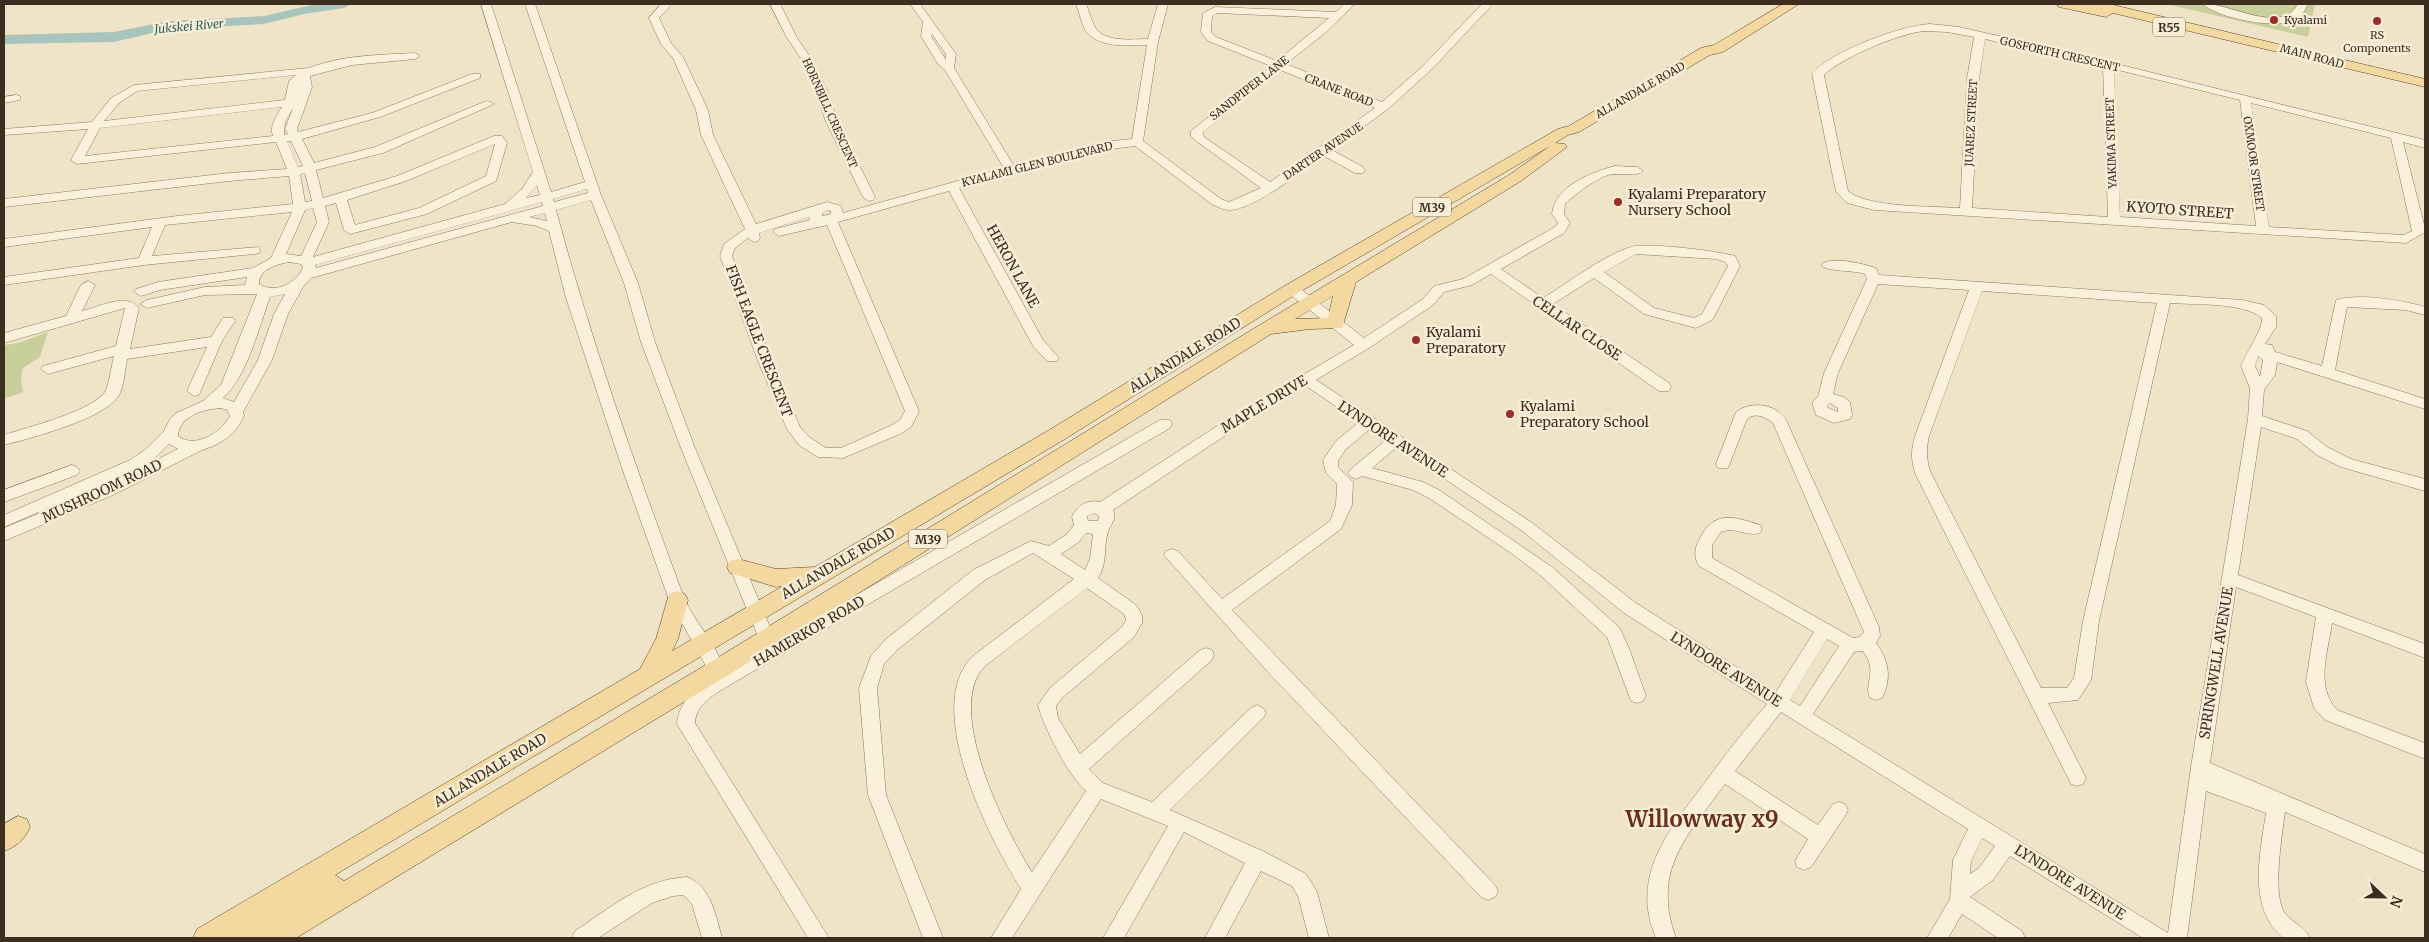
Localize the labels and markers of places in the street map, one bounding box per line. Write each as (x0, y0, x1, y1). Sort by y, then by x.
place label: Kyalami (2284, 13, 2328, 27)
marker: Kyalami (2268, 14, 2280, 26)
marker: RS Components (2371, 15, 2383, 27)
place label: RS Components (2343, 28, 2411, 55)
place label: Kyalami Preparatory Nursery School (1628, 185, 1767, 219)
marker: Kyalami Preparatory Nursery School (1612, 196, 1624, 208)
place label: Kyalami Preparatory (1426, 323, 1507, 357)
marker: Kyalami Preparatory (1410, 334, 1422, 346)
place label: Kyalami Preparatory School (1520, 397, 1650, 431)
marker: Kyalami Preparatory School (1504, 408, 1516, 420)

